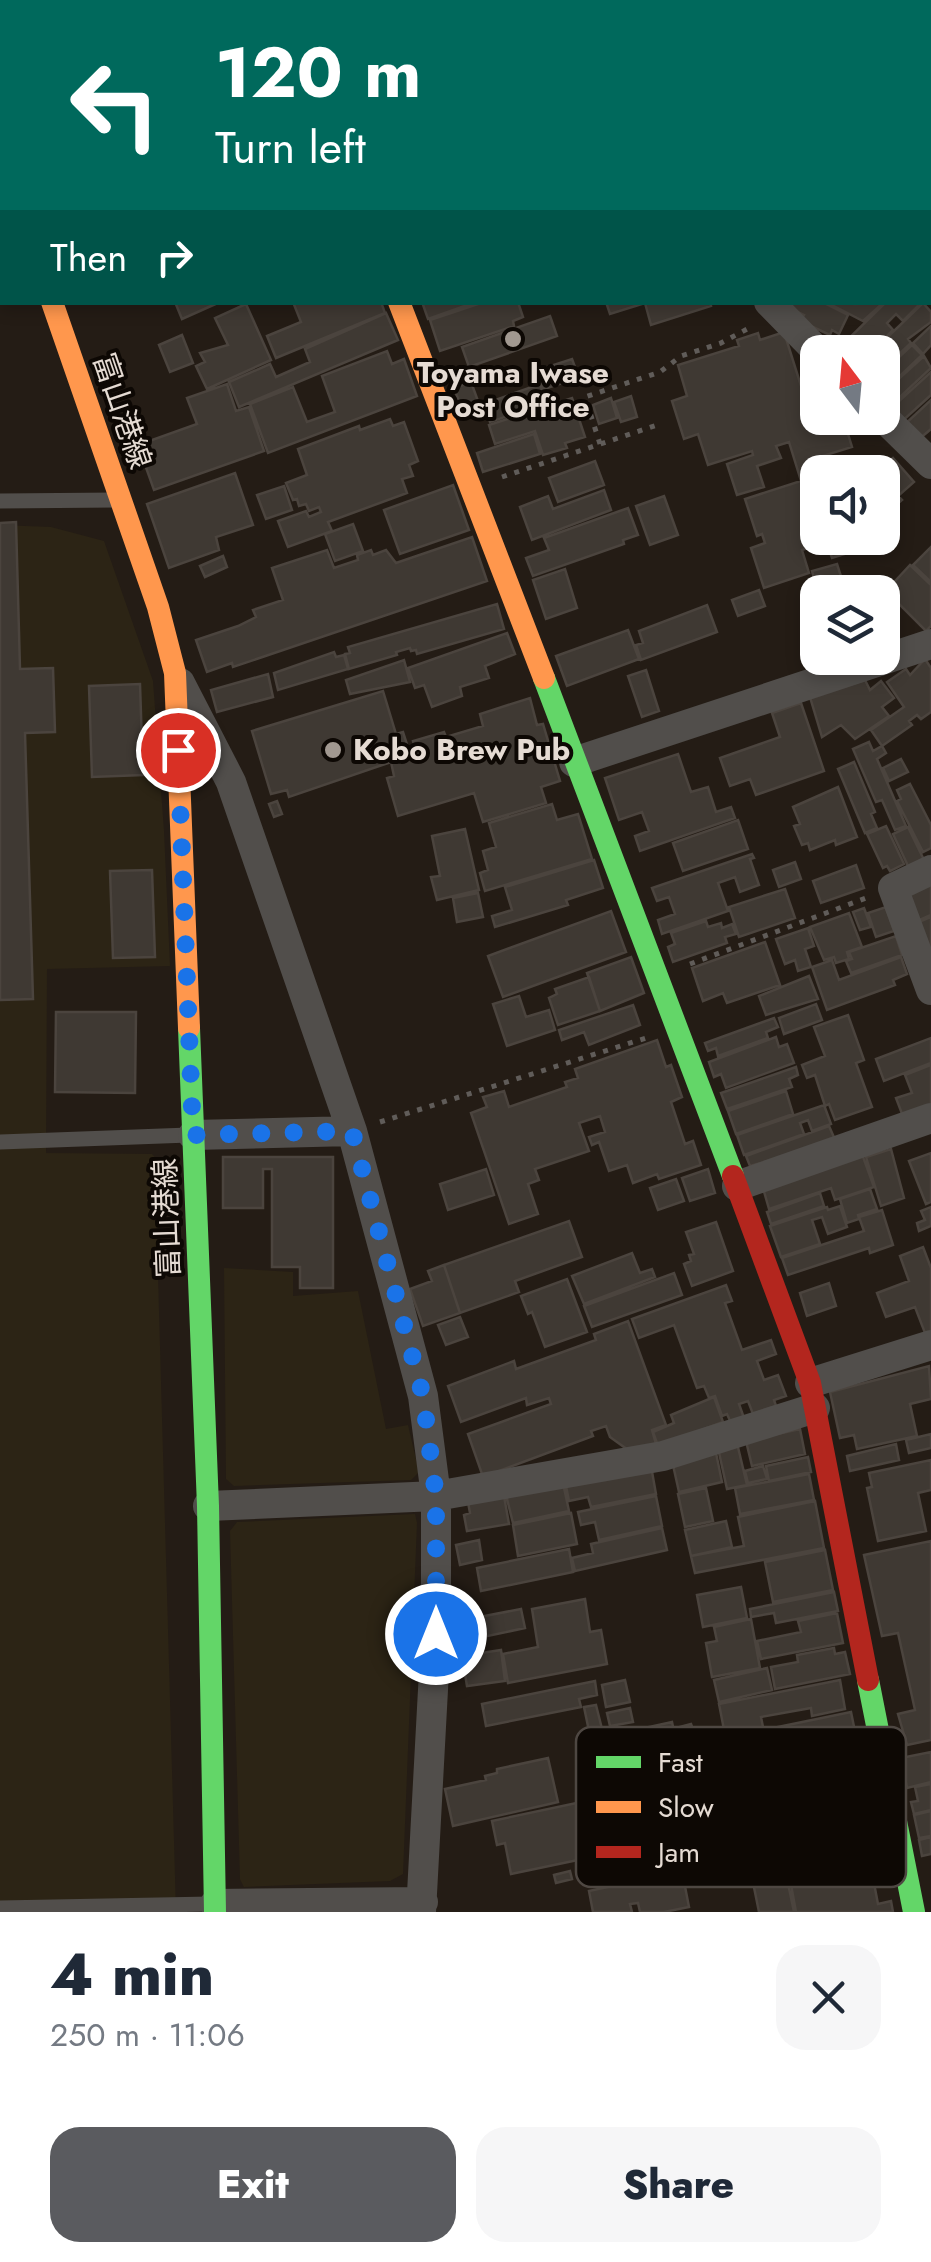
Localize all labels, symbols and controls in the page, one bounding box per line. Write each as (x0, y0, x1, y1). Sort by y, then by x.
text: 120 m (215, 22, 421, 123)
icon: left (50, 40, 180, 170)
text: Turn left (215, 115, 366, 180)
text: Then (50, 230, 127, 285)
icon: right (147, 230, 202, 285)
marker: Toyama Iwase Post Office (502, 328, 524, 350)
north arrow (800, 335, 900, 435)
map controls (800, 335, 900, 675)
street label: 富山港線 (83, 347, 162, 475)
place label: Toyama Iwase Post Office (417, 351, 609, 428)
button: sound (800, 455, 900, 555)
button: layers (800, 575, 900, 675)
pin (136, 708, 221, 793)
icon: arrive (151, 723, 206, 778)
place label: Kobo Brew Pub (353, 728, 570, 771)
marker: Kobo Brew Pub (322, 739, 344, 761)
street label: 富山港線 (143, 1157, 190, 1279)
position arrow (384, 1582, 488, 1686)
legend (576, 1727, 906, 1887)
text: Fast (658, 1742, 703, 1783)
text: Slow (658, 1787, 714, 1828)
text: Jam (654, 1832, 700, 1873)
text: 4 min (50, 1931, 214, 2018)
button: close (776, 1945, 881, 2050)
text: 250 m · 11:06 (50, 2012, 245, 2058)
button: Exit (50, 2127, 456, 2242)
button: Share (476, 2127, 881, 2242)

